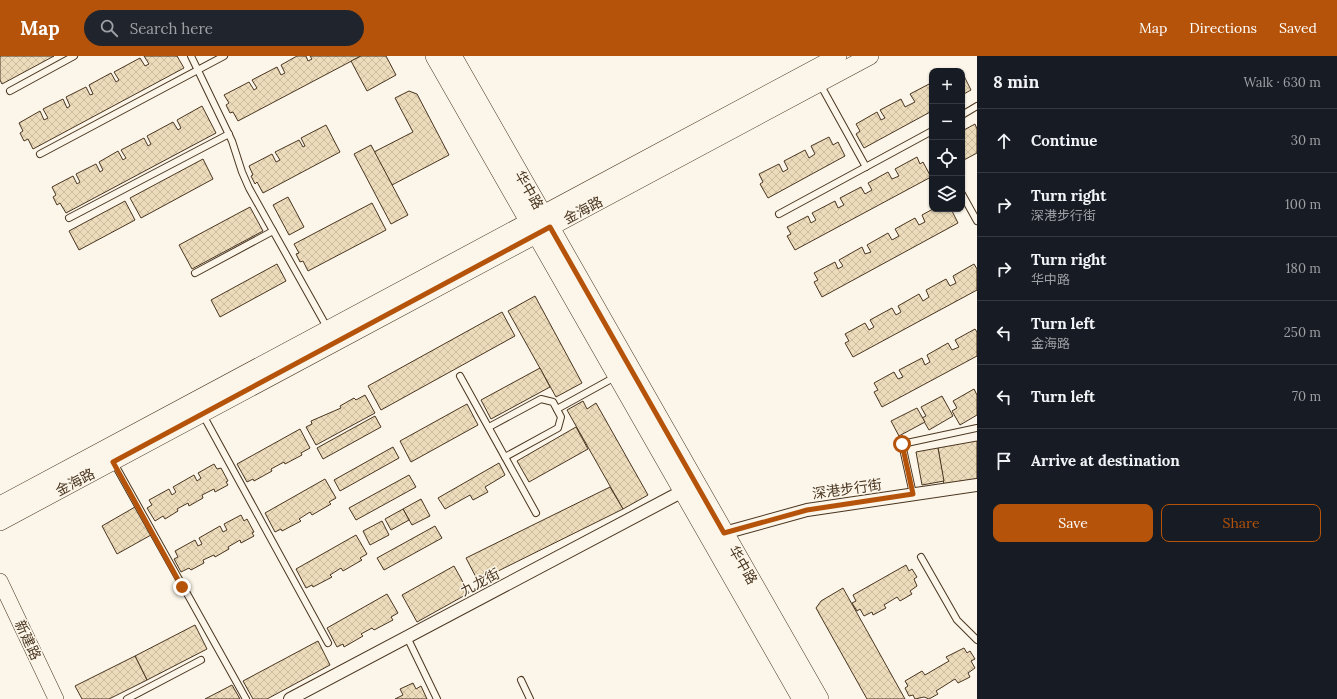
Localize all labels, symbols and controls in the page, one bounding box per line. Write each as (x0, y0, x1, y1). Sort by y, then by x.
search box (84, 10, 364, 46)
text: Map (20, 16, 60, 40)
icon: search (98, 17, 120, 39)
text: Search here (130, 19, 213, 38)
text: Map (1139, 19, 1167, 37)
text: Directions (1189, 19, 1257, 37)
text: Saved (1279, 19, 1317, 37)
map controls (929, 68, 965, 212)
button: + (929, 68, 965, 104)
text: 8 min (993, 71, 1039, 93)
text: Walk · 630 m (1243, 74, 1321, 91)
button: − (929, 104, 965, 140)
icon: ahead (993, 130, 1015, 152)
text: Continue (1031, 131, 1097, 150)
text: 30 m (1291, 132, 1321, 149)
button: locate (929, 140, 965, 176)
street label: 华中路 (511, 167, 547, 213)
button: layers (929, 176, 965, 212)
text: Turn right (1031, 186, 1107, 205)
street label: 金海路 (560, 192, 606, 228)
icon: right (993, 194, 1015, 216)
text: 100 m (1285, 196, 1321, 213)
text: 深港步行街 (1031, 207, 1096, 224)
text: Turn right (1031, 250, 1107, 269)
icon: right (993, 258, 1015, 280)
text: 180 m (1286, 260, 1321, 277)
text: 华中路 (1031, 271, 1070, 288)
text: Turn left (1031, 314, 1095, 333)
icon: left (993, 322, 1015, 344)
text: 250 m (1284, 324, 1321, 341)
text: 金海路 (1031, 335, 1070, 352)
icon: left (993, 386, 1015, 408)
text: Turn left (1031, 387, 1095, 406)
text: 70 m (1292, 388, 1321, 405)
route start (893, 435, 911, 453)
icon: arrive (993, 450, 1015, 472)
text: Arrive at destination (1031, 451, 1180, 470)
street label: 金海路 (52, 464, 98, 500)
street label: 深港步行街 (811, 475, 883, 503)
button: Save (993, 504, 1153, 542)
button: Share (1161, 504, 1321, 542)
street label: 华中路 (725, 542, 761, 588)
street label: 九龙街 (457, 564, 503, 600)
route end (173, 578, 191, 596)
street label: 新建路 (11, 617, 45, 663)

